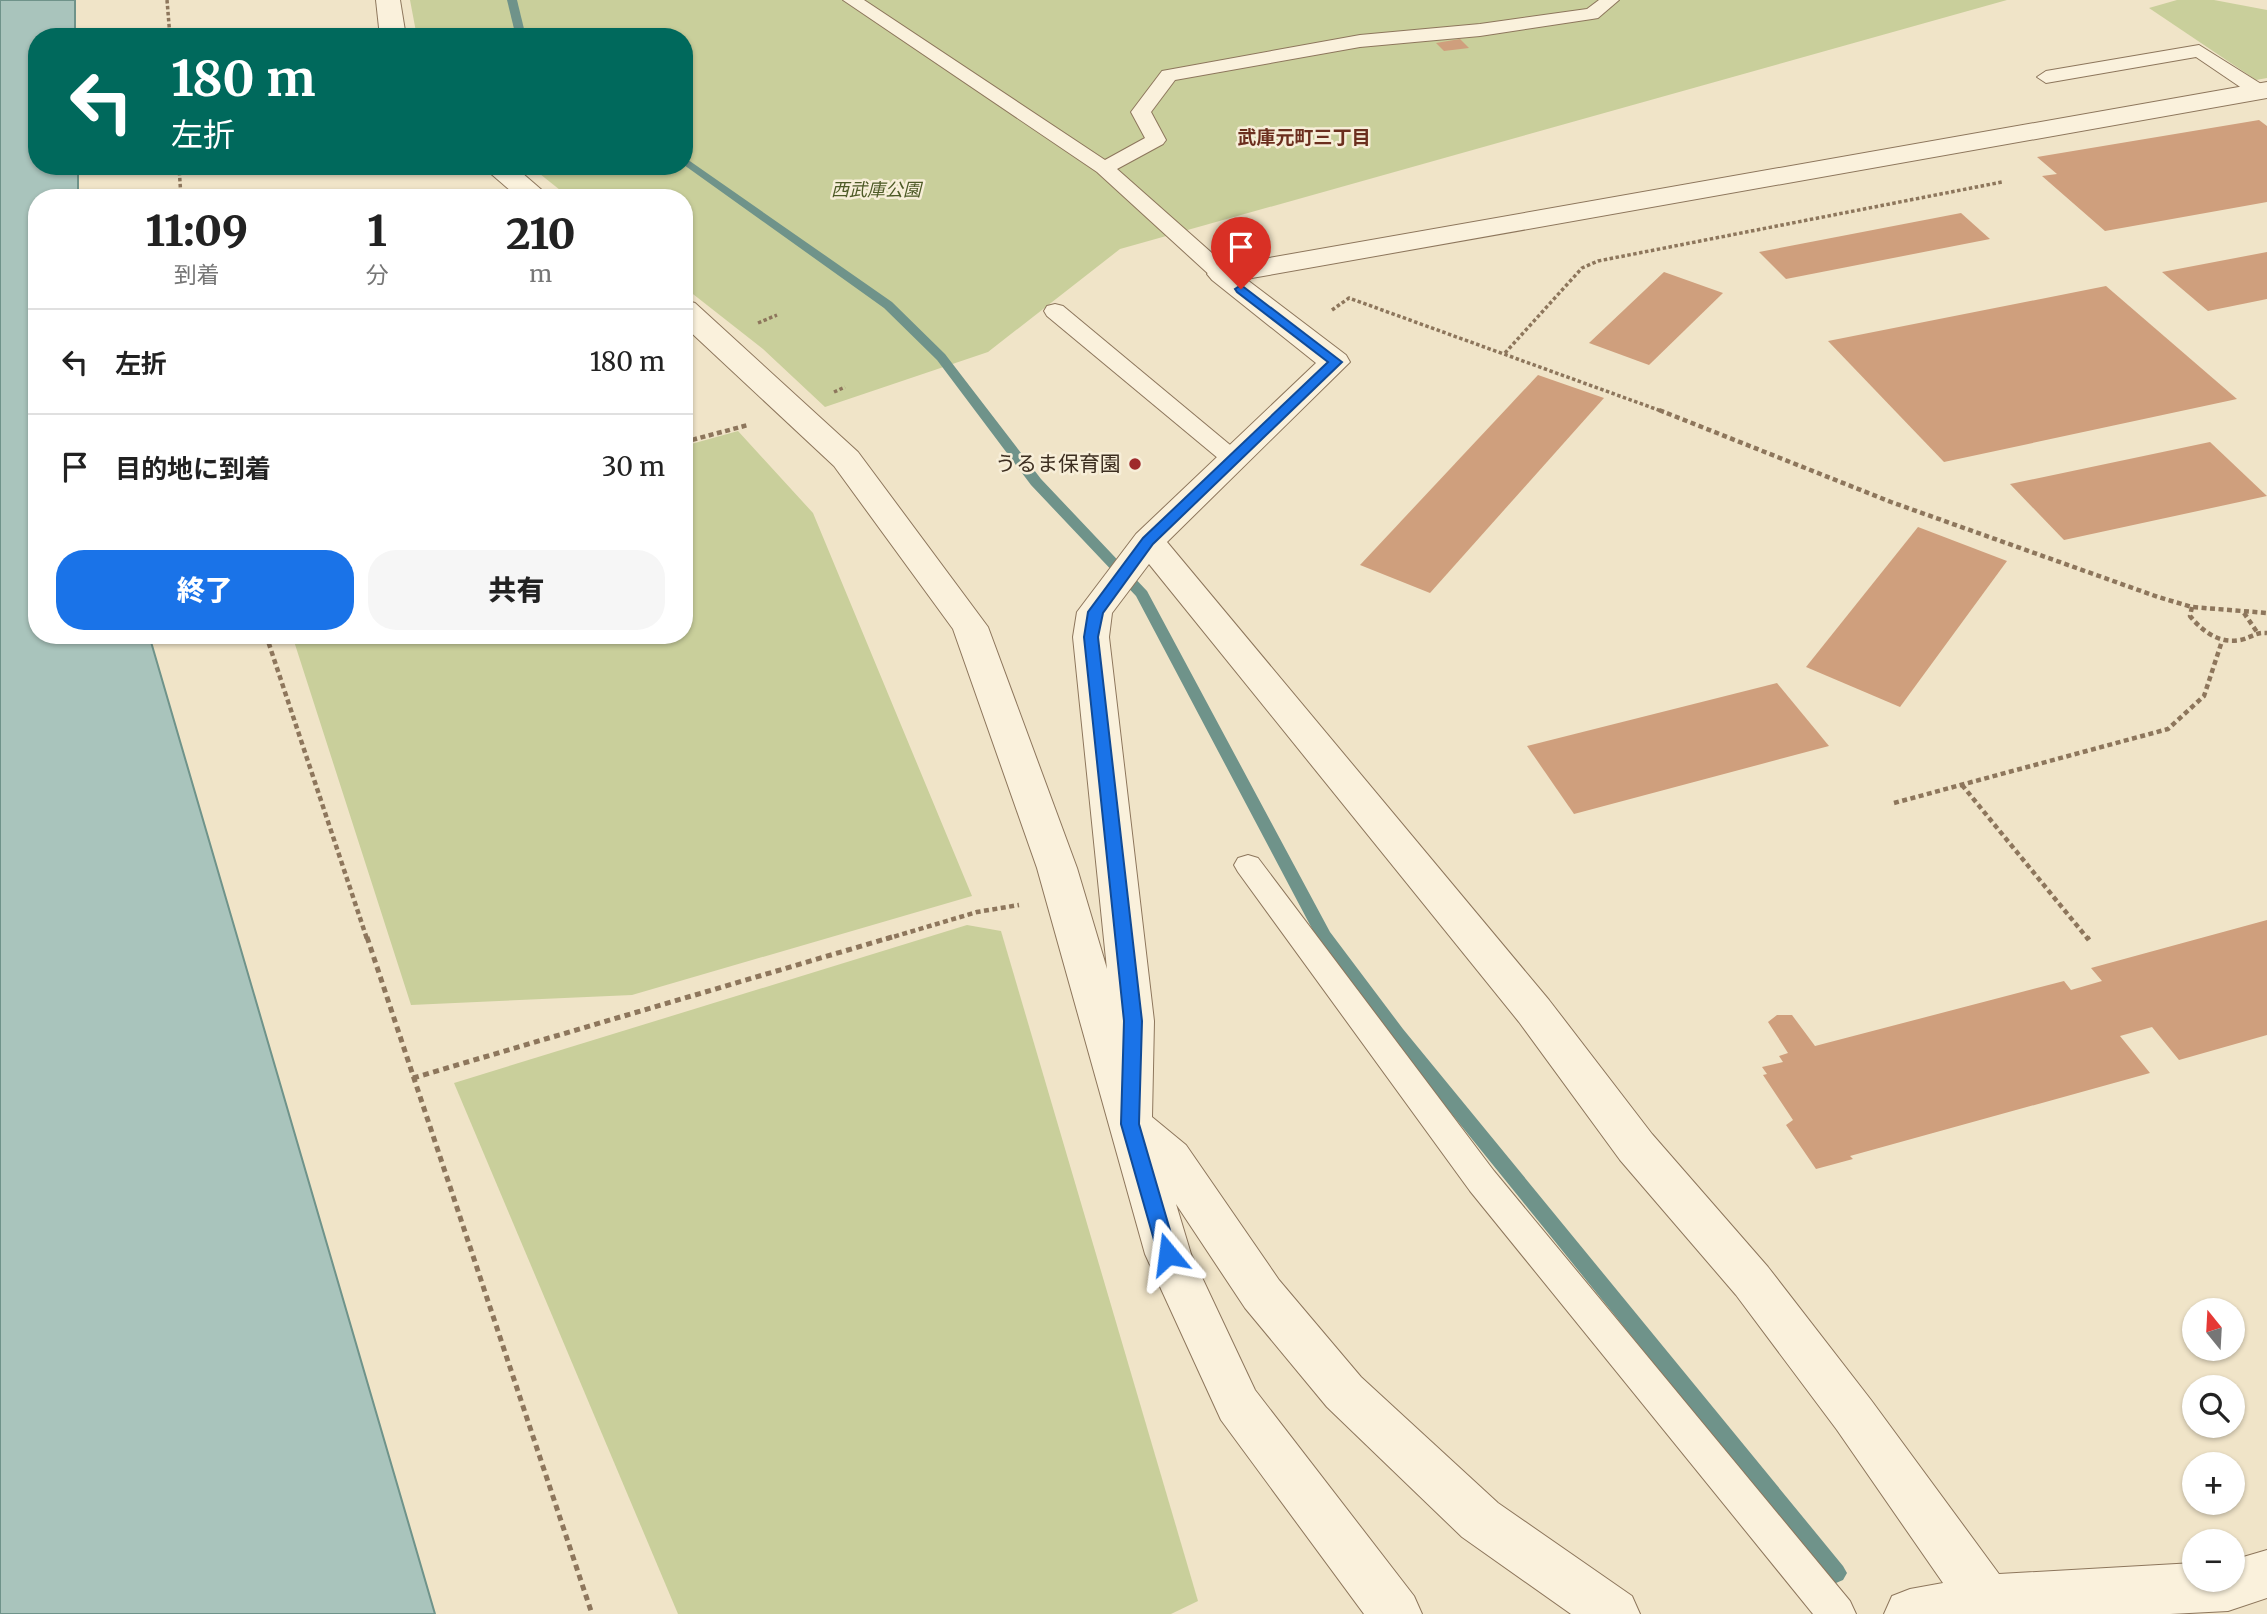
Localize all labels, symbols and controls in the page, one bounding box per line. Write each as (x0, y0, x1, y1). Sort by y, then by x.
text: 180 m (171, 48, 316, 109)
icon: left (56, 56, 147, 147)
text: 左折 (171, 115, 235, 155)
district label: 武庫元町三丁目 (1237, 125, 1371, 149)
park label: 西武庫公園 (831, 178, 924, 201)
text: 11:09 (145, 205, 248, 257)
text: 1 (367, 205, 387, 257)
text: 210 (506, 208, 575, 260)
pin (1211, 217, 1271, 289)
icon: arrive (1222, 228, 1260, 266)
text: m (529, 259, 552, 288)
text: 到着 (174, 260, 220, 289)
text: 分 (366, 260, 389, 289)
icon: left (56, 343, 94, 381)
text: 180 m (590, 345, 665, 378)
text: 左折 (115, 347, 167, 380)
icon: arrive (56, 448, 94, 486)
text: 30 m (602, 450, 665, 483)
place label: うるま保育園 (995, 450, 1121, 477)
text: 目的地に到着 (115, 452, 271, 485)
marker: うるま保育園 (1127, 456, 1143, 472)
button: 終了 (56, 550, 354, 630)
button: 共有 (368, 550, 665, 630)
position arrow (1131, 1217, 1205, 1291)
north arrow (2182, 1298, 2245, 1362)
map controls (2182, 1298, 2245, 1592)
button: search (2182, 1375, 2245, 1438)
button: + (2182, 1452, 2245, 1515)
button: − (2182, 1529, 2245, 1592)

